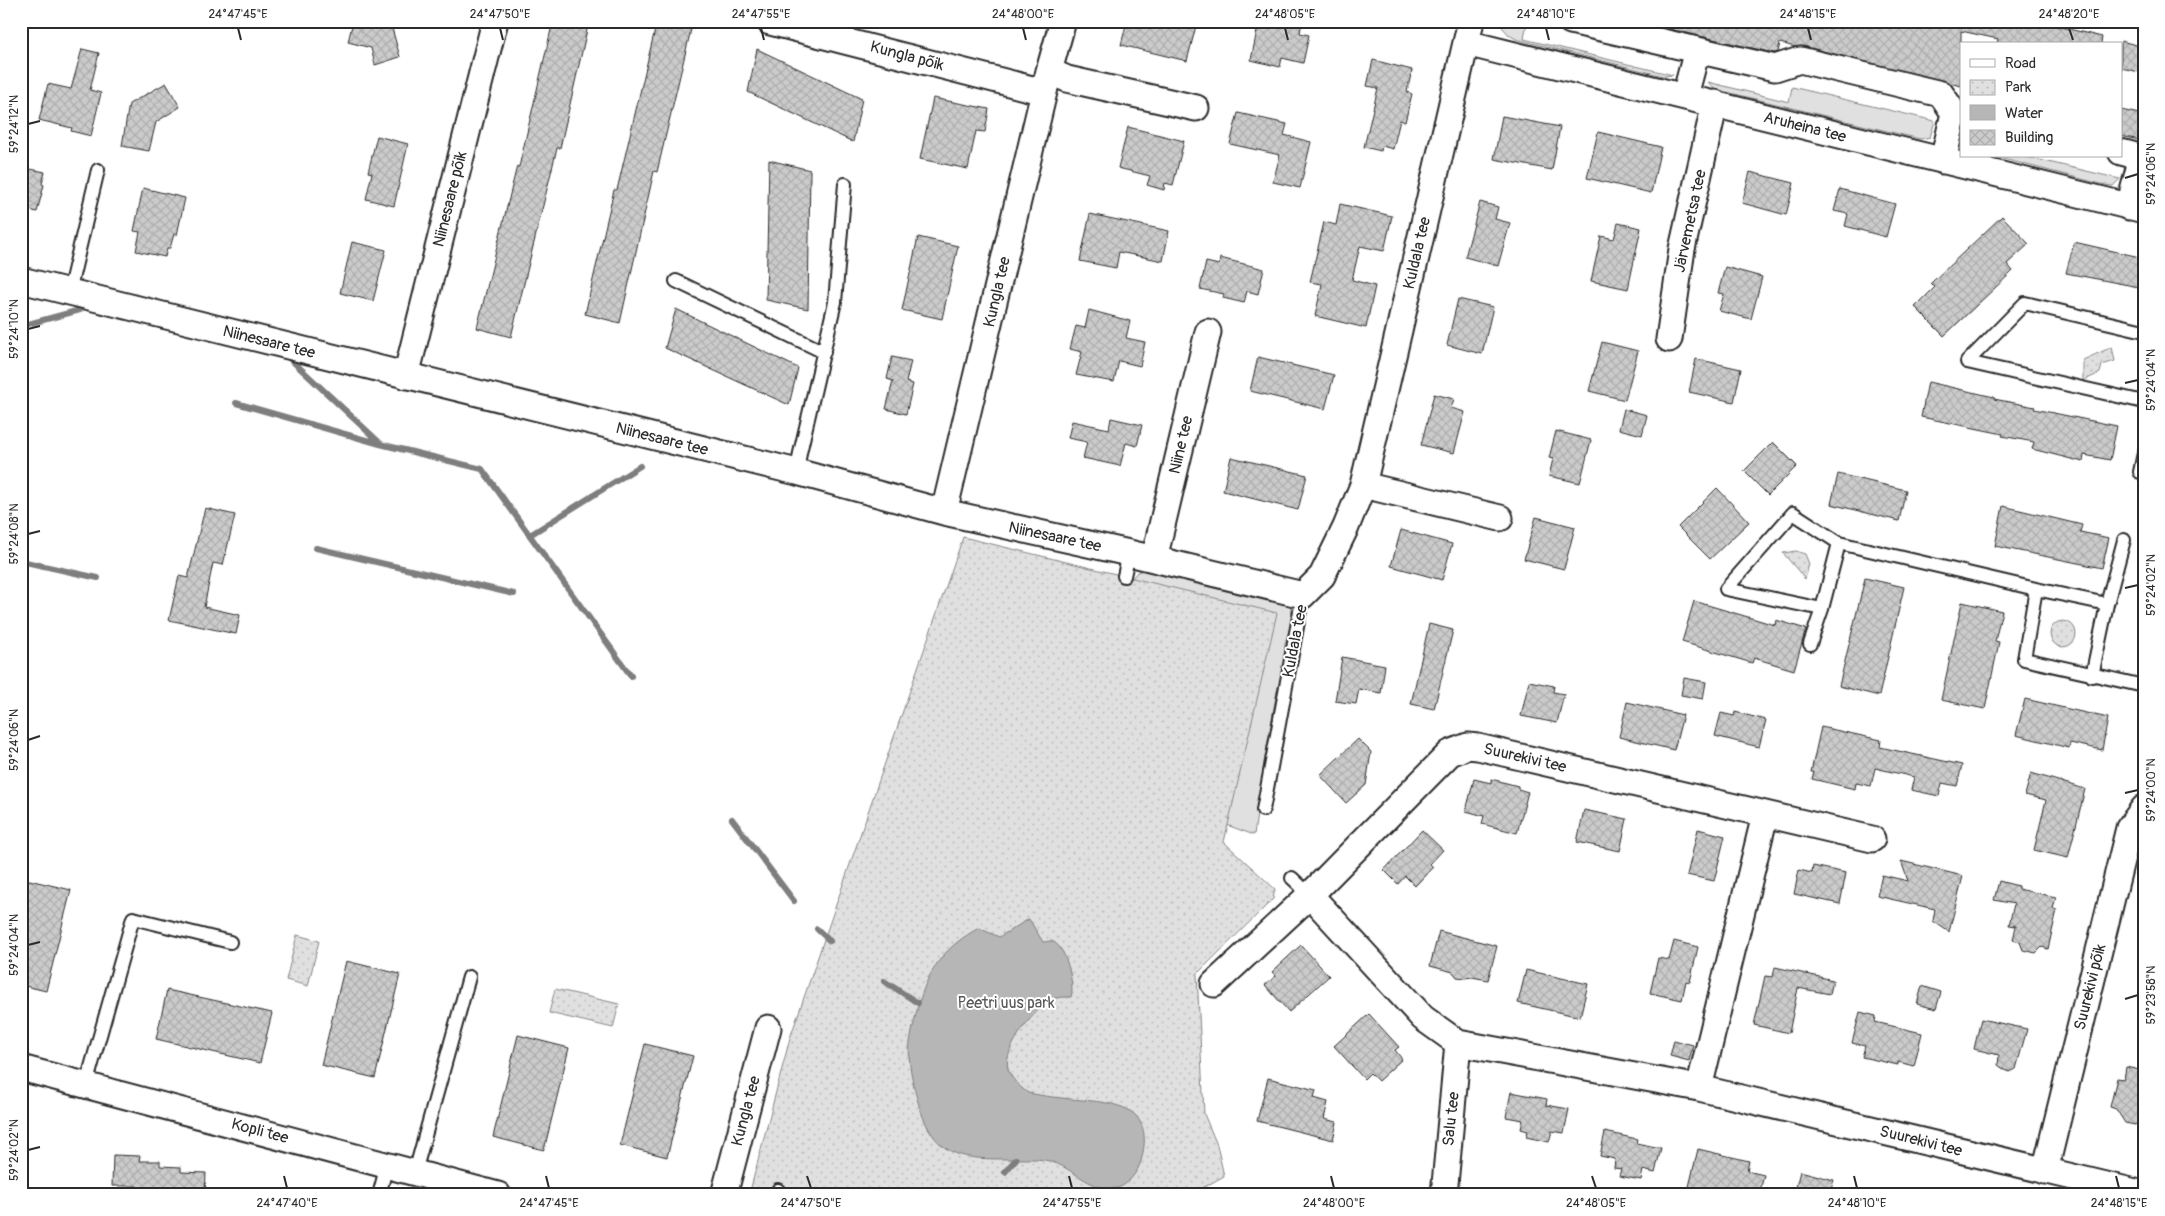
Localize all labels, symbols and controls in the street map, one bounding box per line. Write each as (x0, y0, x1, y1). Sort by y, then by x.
text: 24°47'45"E (208, 7, 268, 22)
text: 24°47'50"E (470, 7, 530, 22)
text: 24°47'55"E (732, 7, 790, 22)
text: 24°48'00"E (992, 7, 1054, 22)
text: 24°48'05"E (1255, 7, 1315, 22)
text: 24°48'10"E (1517, 7, 1575, 22)
text: 24°48'15"E (1780, 7, 1836, 22)
text: 24°48'20"E (2039, 7, 2099, 22)
street label: Kungla põik (868, 37, 946, 75)
legend (1960, 42, 2122, 158)
text: Road (2005, 54, 2036, 73)
text: Park (2005, 78, 2032, 97)
text: 59°24'12"N (7, 95, 22, 153)
text: Water (2005, 104, 2044, 123)
street label: Aruheina tee (1762, 107, 1848, 147)
text: Building (2005, 128, 2053, 147)
text: 59°24'06"N (2144, 143, 2159, 205)
street label: Niinesaare põik (428, 149, 472, 249)
street label: Järvemetsa tee (1669, 168, 1711, 274)
street label: Kuldala tee (1399, 215, 1435, 291)
street label: Kungla tee (979, 255, 1015, 329)
text: 59°24'10"N (7, 299, 22, 359)
street label: Niinesaare tee (221, 321, 317, 363)
text: 59°24'04"N (2144, 349, 2159, 411)
street label: Niine tee (1165, 414, 1197, 476)
street label: Niinesaare tee (614, 418, 710, 460)
text: 59°24'08"N (7, 503, 22, 565)
street label: Niinesaare tee (1007, 517, 1103, 557)
text: 59°24'02"N (2144, 554, 2159, 616)
street label: Kuldala tee (1278, 603, 1312, 679)
text: 59°24'06"N (7, 709, 22, 771)
street label: Suurekivi tee (1482, 739, 1568, 777)
text: 59°24'00"N (2144, 758, 2159, 822)
text: 59°24'04"N (7, 914, 22, 976)
street label: Suurekivi põik (2070, 942, 2110, 1032)
text: 59°23'58"N (2144, 966, 2159, 1024)
park label: Peetri uus park (957, 993, 1055, 1013)
street label: Kungla tee (727, 1074, 765, 1148)
street label: Salu tee (1438, 1091, 1464, 1147)
street label: Kopli tee (229, 1114, 291, 1148)
text: 59°24'02"N (7, 1119, 22, 1181)
street label: Suurekivi tee (1878, 1121, 1964, 1161)
text: 24°47'40"E (257, 1196, 317, 1211)
text: 24°47'45"E (519, 1196, 579, 1211)
text: 24°47'50"E (781, 1196, 841, 1211)
text: 24°47'55"E (1043, 1196, 1101, 1211)
text: 24°48'00"E (1303, 1196, 1365, 1211)
text: 24°48'05"E (1566, 1196, 1626, 1211)
text: 24°48'10"E (1828, 1196, 1886, 1211)
text: 24°48'15"E (2091, 1196, 2147, 1211)

